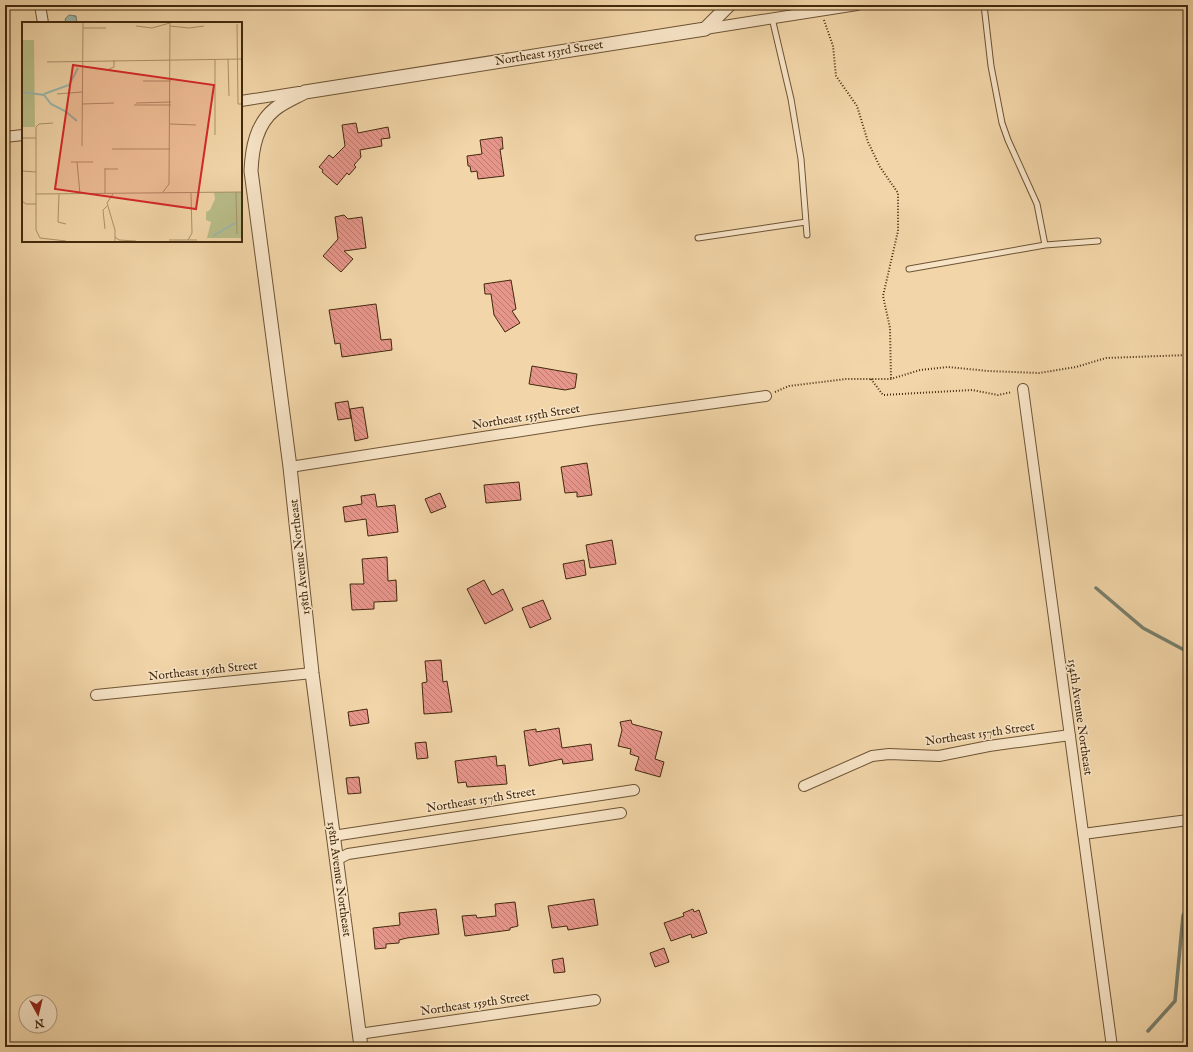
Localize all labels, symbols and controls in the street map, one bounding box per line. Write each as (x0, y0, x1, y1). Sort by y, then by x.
inset map (22, 22, 242, 242)
street label: Northeast 153rd Street (494, 37, 604, 69)
street label: Northeast 155th Street (471, 401, 581, 433)
street label: 158th Avenue Northeast (286, 498, 314, 616)
street label: Northeast 156th Street (148, 658, 258, 684)
street label: 154th Avenue Northeast (1064, 658, 1096, 776)
street label: Northeast 157th Street (924, 719, 1036, 749)
street label: Northeast 157th Street (425, 784, 537, 816)
street label: 158th Avenue Northeast (323, 820, 355, 938)
street label: Northeast 159th Street (419, 989, 531, 1019)
north arrow (18, 994, 58, 1034)
text: N (33, 1015, 46, 1031)

